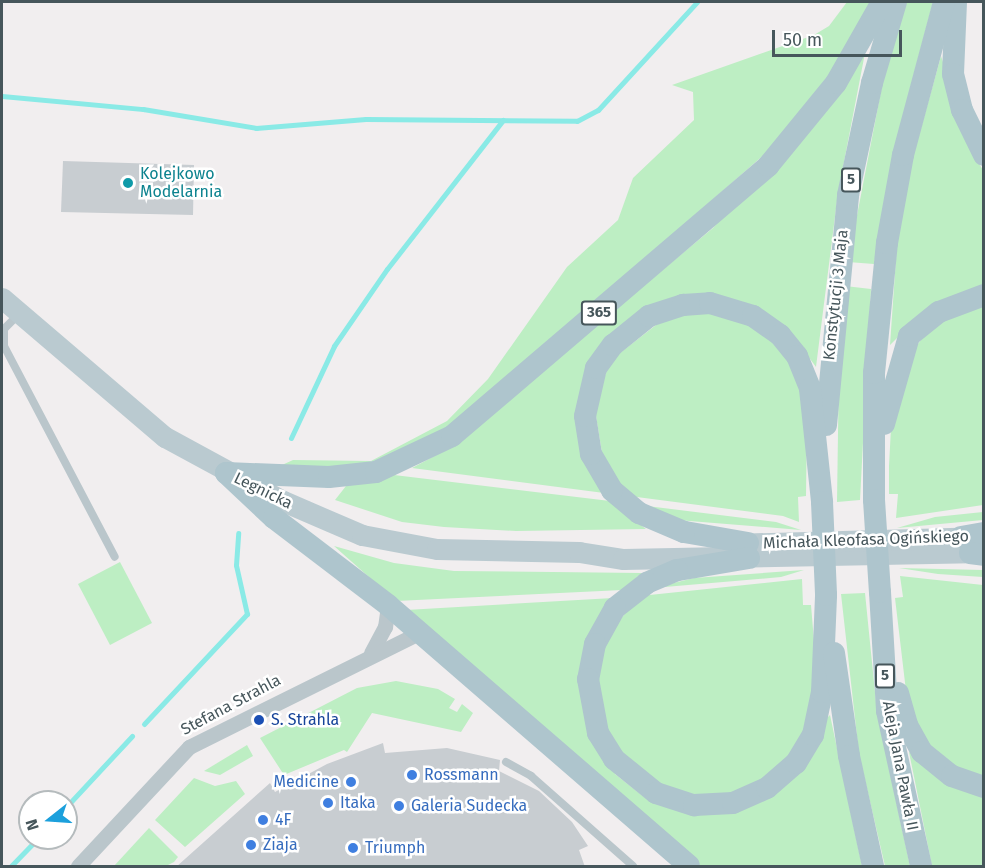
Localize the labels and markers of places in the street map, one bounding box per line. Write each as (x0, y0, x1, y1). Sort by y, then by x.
place label: Kolejkowo Modelarnia (140, 164, 222, 202)
marker: Kolejkowo Modelarnia (121, 176, 135, 190)
place label: S. Strahla (271, 710, 339, 730)
marker: S. Strahla (252, 713, 266, 727)
place label: Rossmann (424, 765, 499, 785)
marker: Rossmann (405, 768, 419, 782)
place label: Medicine (273, 772, 339, 792)
marker: Medicine (344, 775, 358, 789)
place label: Itaka (340, 793, 376, 813)
marker: Itaka (321, 796, 335, 810)
place label: Galeria Sudecka (411, 796, 527, 816)
marker: Galeria Sudecka (392, 799, 406, 813)
place label: 4F (275, 810, 291, 830)
marker: 4F (256, 813, 270, 827)
place label: Ziaja (263, 835, 298, 855)
marker: Ziaja (244, 838, 258, 852)
place label: Triumph (365, 838, 425, 858)
marker: Triumph (346, 841, 360, 855)

